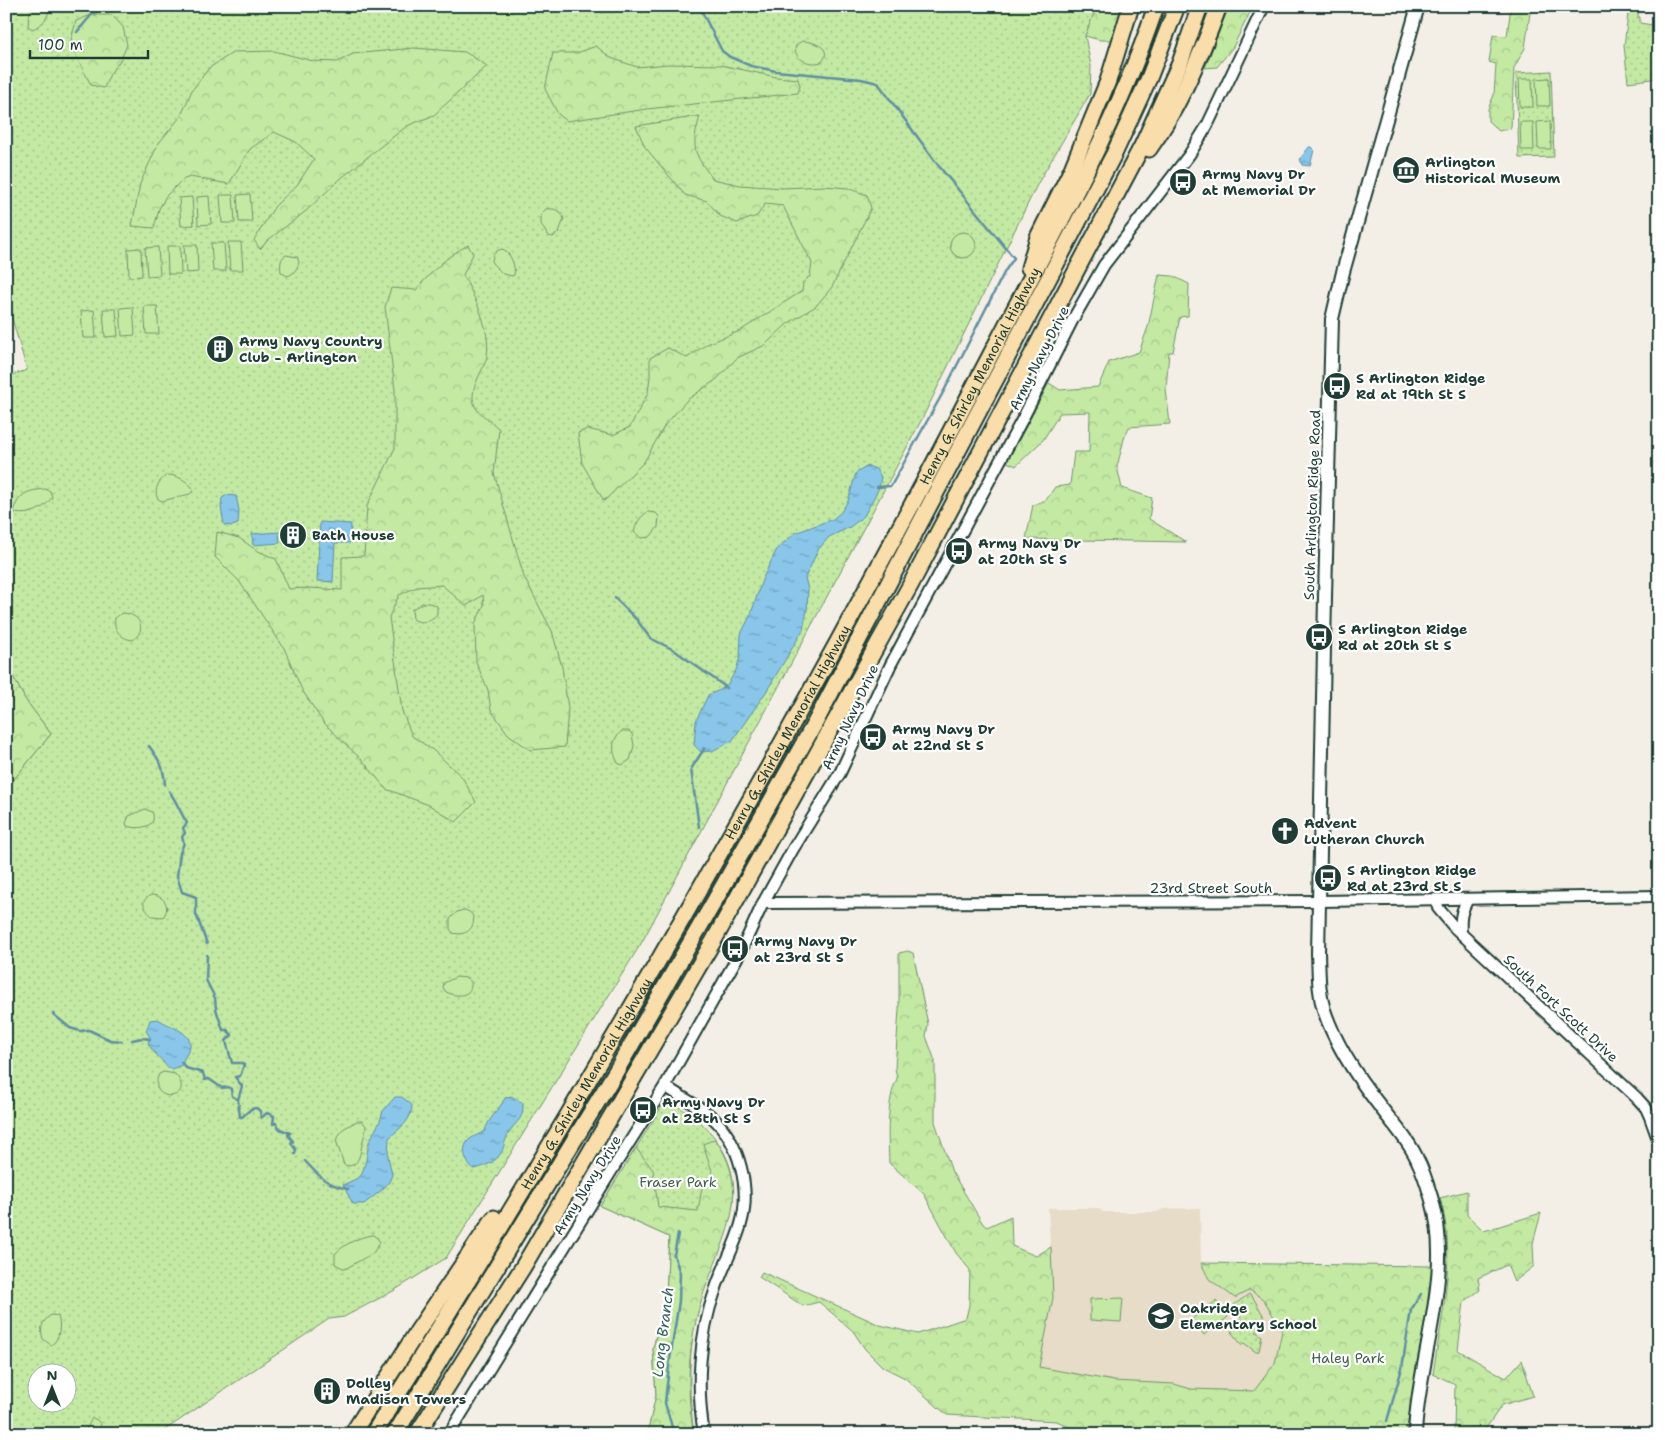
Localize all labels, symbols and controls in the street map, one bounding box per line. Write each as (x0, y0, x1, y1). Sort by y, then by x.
scale bar (30, 28, 148, 60)
text: 100 m (38, 35, 83, 55)
place label: Arlington Historical Museum (1425, 153, 1560, 187)
museum icon: Arlington Historical Museum (1391, 155, 1421, 185)
place label: Army Navy Dr at Memorial Dr (1202, 165, 1316, 199)
bus stop icon: Army Navy Dr at Memorial Dr (1168, 167, 1198, 197)
street label: Henry G. Shirley Memorial Highway (915, 264, 1044, 488)
street label: Army Navy Drive (1005, 303, 1073, 413)
place label: Army Navy Country Club - Arlington (239, 332, 383, 366)
building icon: Army Navy Country Club - Arlington (205, 334, 235, 364)
place label: S Arlington Ridge Rd at 19th St S (1356, 369, 1485, 403)
bus stop icon: S Arlington Ridge Rd at 19th St S (1322, 371, 1352, 401)
street label: South Arlington Ridge Road (1300, 409, 1324, 601)
building icon: Bath House (278, 520, 308, 550)
place label: Bath House (312, 526, 395, 544)
place label: Army Navy Dr at 20th St S (978, 534, 1082, 568)
bus stop icon: Army Navy Dr at 20th St S (944, 536, 974, 566)
place label: S Arlington Ridge Rd at 20th St S (1338, 620, 1467, 654)
street label: Henry G. Shirley Memorial Highway (720, 622, 854, 843)
bus stop icon: S Arlington Ridge Rd at 20th St S (1304, 622, 1334, 652)
street label: Army Navy Drive (818, 661, 882, 773)
place label: Army Navy Dr at 22nd St S (892, 720, 996, 754)
bus stop icon: Army Navy Dr at 22nd St S (858, 722, 888, 752)
place label: Advent Lutheran Church (1304, 814, 1425, 848)
church icon: Advent Lutheran Church (1270, 816, 1300, 846)
place label: S Arlington Ridge Rd at 23rd St S (1347, 861, 1476, 895)
bus stop icon: S Arlington Ridge Rd at 23rd St S (1313, 863, 1343, 893)
street label: 23rd Street South (1150, 879, 1272, 897)
place label: Army Navy Dr at 23rd St S (754, 932, 858, 966)
bus stop icon: Army Navy Dr at 23rd St S (720, 934, 750, 964)
street label: South Fort Scott Drive (1500, 950, 1622, 1066)
street label: Henry G. Shirley Memorial Highway (516, 974, 656, 1193)
place label: Army Navy Dr at 28th St S (662, 1093, 766, 1127)
bus stop icon: Army Navy Dr at 28th St S (628, 1095, 658, 1125)
street label: Army Navy Drive (549, 1132, 625, 1238)
park label: Fraser Park (639, 1173, 717, 1191)
water label: Long Branch (648, 1286, 678, 1378)
place label: Oakridge Elementary School (1180, 1299, 1317, 1333)
school or university icon: Oakridge Elementary School (1146, 1301, 1176, 1331)
park label: Haley Park (1311, 1349, 1385, 1367)
north arrow (28, 1362, 78, 1412)
text: N (46, 1366, 58, 1384)
place label: Dolley Madison Towers (346, 1374, 466, 1408)
building icon: Dolley Madison Towers (312, 1376, 342, 1406)

